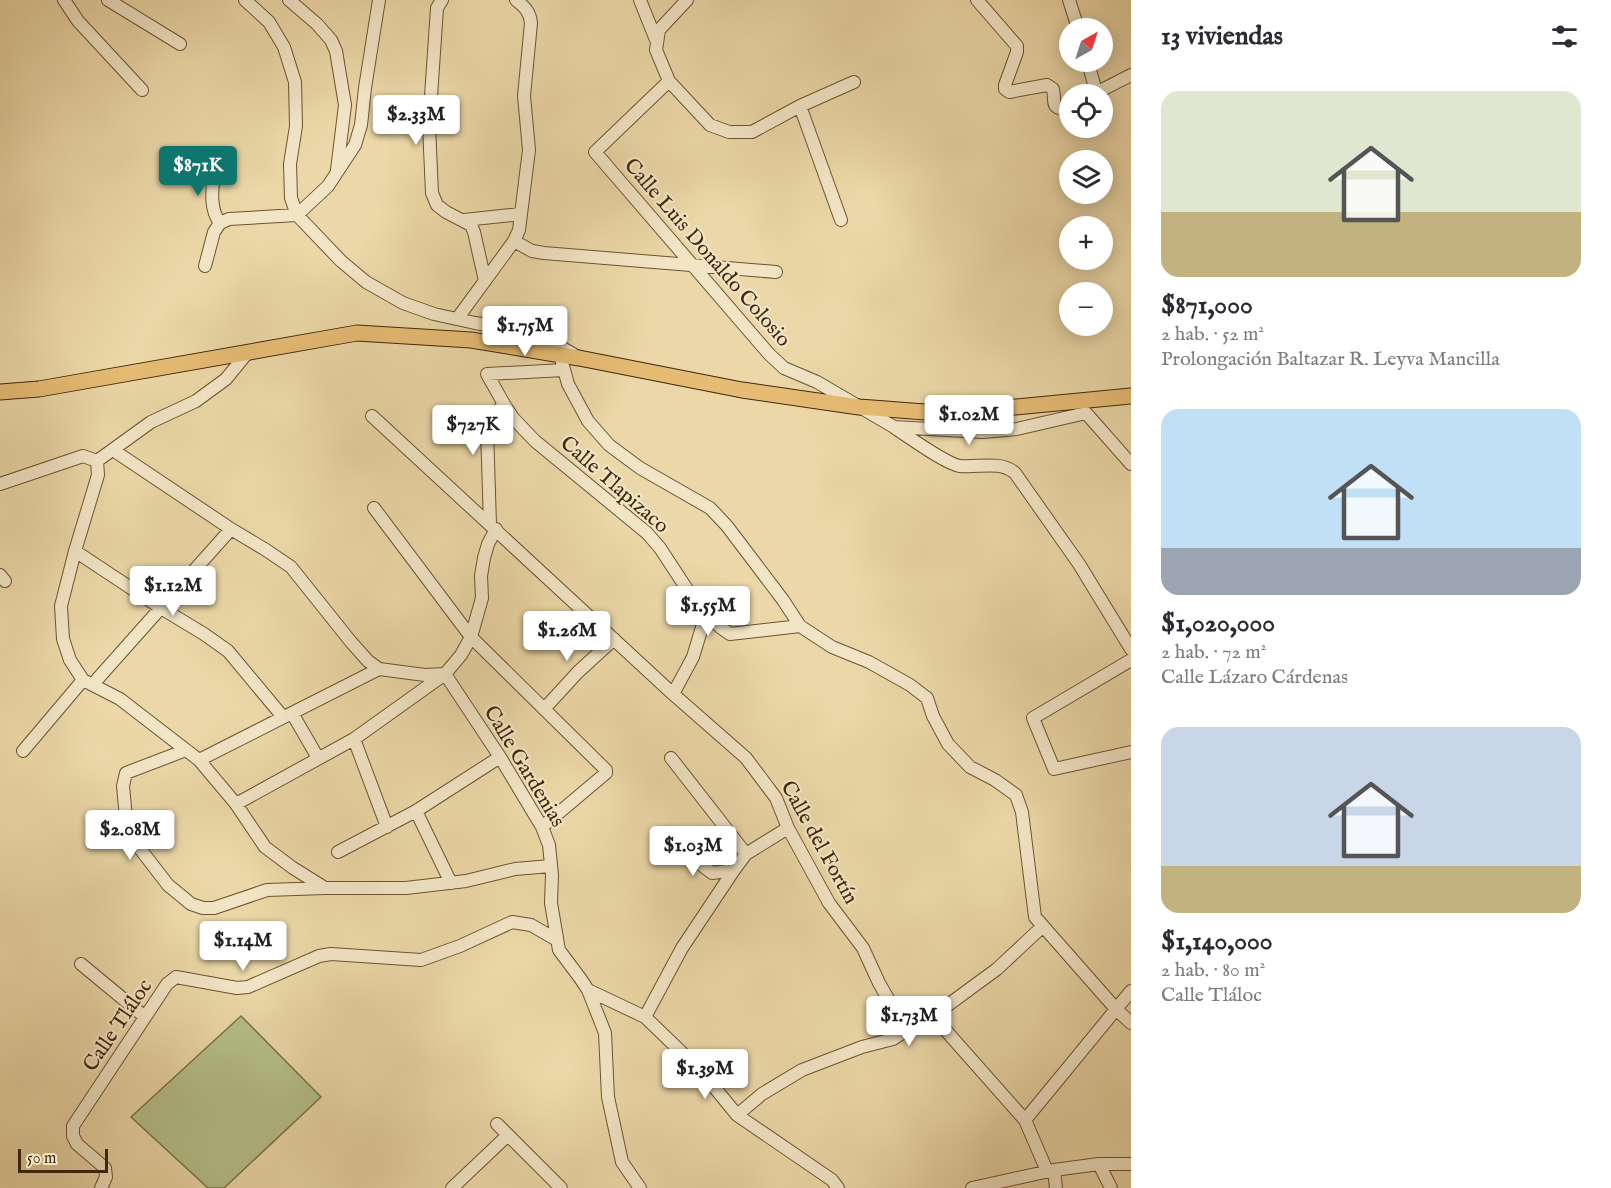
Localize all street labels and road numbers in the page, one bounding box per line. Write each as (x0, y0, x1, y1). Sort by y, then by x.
street label: Calle Luis Donaldo Colosio (617, 153, 796, 353)
street label: Calle Tlapizaco (554, 430, 674, 540)
street label: Calle Gardenias (477, 701, 571, 833)
street label: Calle del Fortín (774, 776, 864, 909)
street label: Calle Tláloc (77, 974, 159, 1077)

